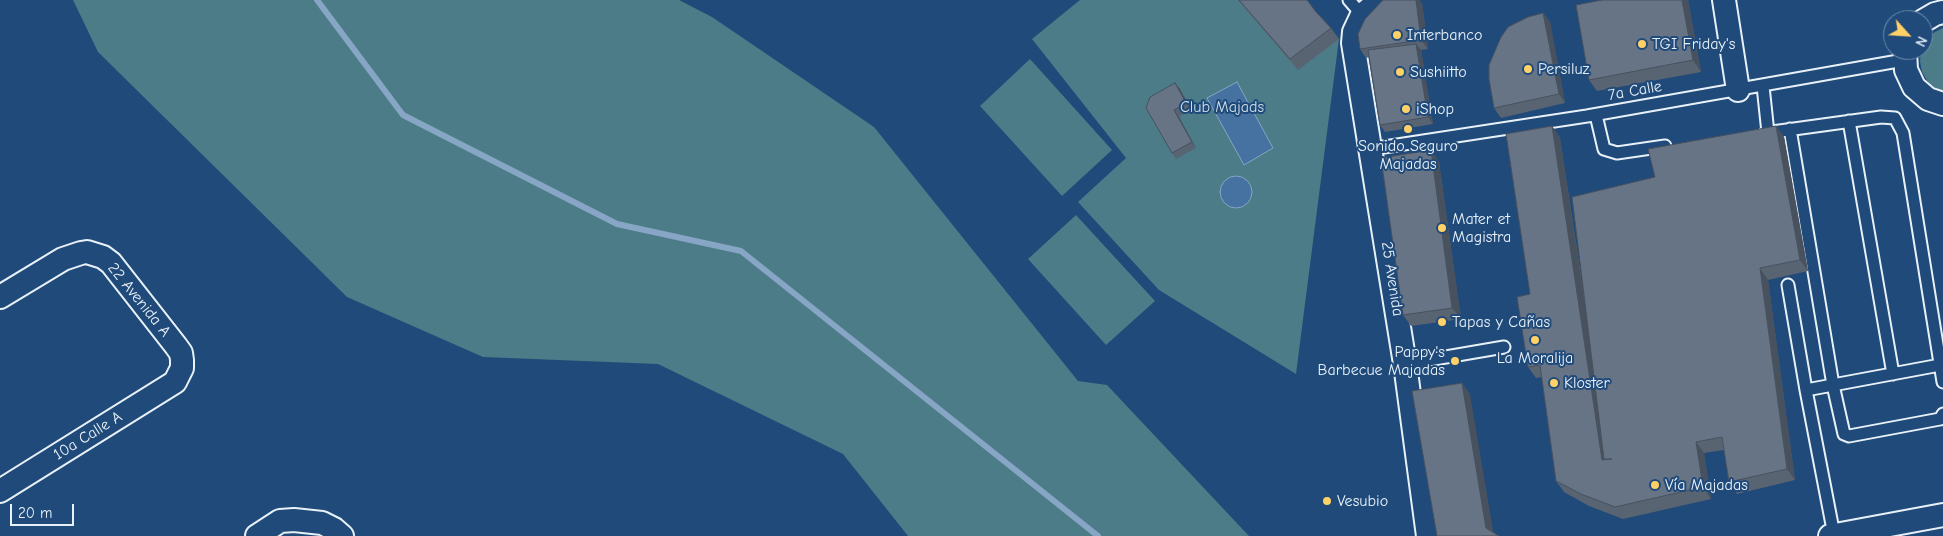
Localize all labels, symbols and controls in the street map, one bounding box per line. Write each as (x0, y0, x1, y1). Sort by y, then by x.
north arrow (1883, 10, 1933, 60)
place label: Interbanco (1407, 25, 1482, 45)
marker: Interbanco (1391, 29, 1403, 41)
place label: TGI Friday's (1652, 34, 1735, 54)
text: N (1911, 34, 1931, 49)
marker: TGI Friday's (1636, 38, 1648, 50)
place label: Persiluz (1538, 59, 1590, 79)
place label: Sushiitto (1410, 62, 1467, 82)
marker: Persiluz (1522, 63, 1534, 75)
marker: Sushiitto (1394, 66, 1406, 78)
street label: 7a Calle (1607, 77, 1663, 105)
park label: Club Majads (1180, 97, 1264, 117)
place label: iShop (1416, 99, 1454, 119)
marker: iShop (1400, 103, 1412, 115)
marker: Sonido Seguro Majadas (1402, 123, 1414, 135)
place label: Sonido Seguro Majadas (1358, 136, 1458, 174)
place label: Mater et Magistra (1452, 209, 1511, 247)
marker: Mater et Magistra (1436, 222, 1448, 234)
street label: 25 Avenida (1377, 240, 1407, 318)
street label: 22 Avenida A (103, 259, 175, 341)
place label: Tapas y Cañas (1452, 312, 1550, 332)
marker: Tapas y Cañas (1436, 316, 1448, 328)
marker: La Moralija (1529, 334, 1541, 346)
place label: Pappy's Barbecue Majadas (1318, 342, 1445, 380)
place label: La Moralija (1497, 348, 1573, 368)
marker: Pappy's Barbecue Majadas (1449, 355, 1461, 367)
place label: Kloster (1564, 373, 1610, 393)
marker: Kloster (1548, 377, 1560, 389)
street label: 10a Calle A (50, 407, 126, 465)
place label: Vía Majadas (1665, 475, 1748, 495)
marker: Vía Majadas (1649, 479, 1661, 491)
place label: Vesubio (1337, 491, 1388, 511)
scale bar (12, 494, 76, 526)
marker: Vesubio (1321, 495, 1333, 507)
text: 20 m (18, 504, 52, 522)

